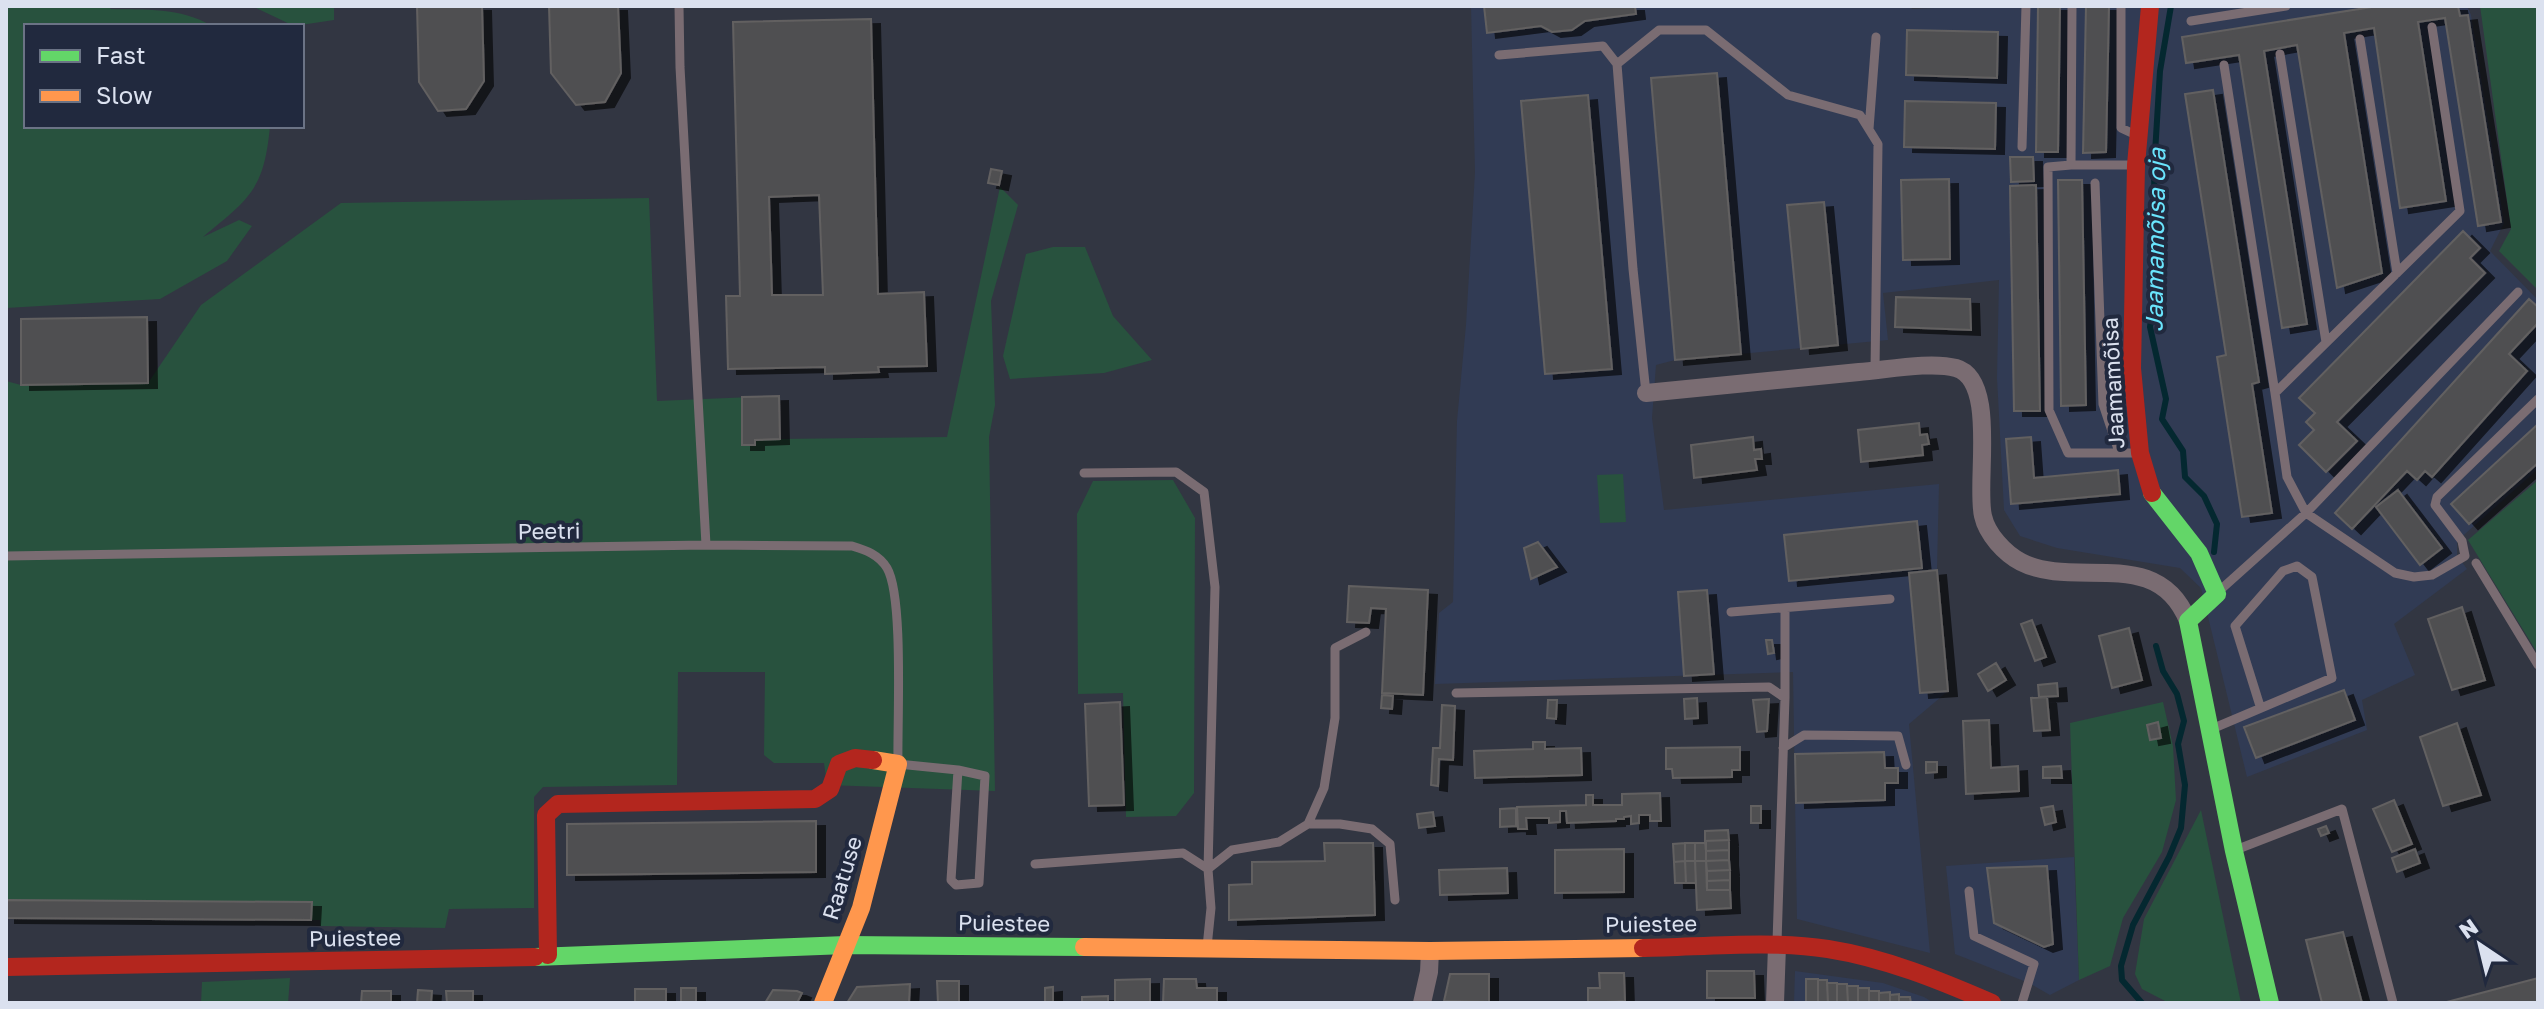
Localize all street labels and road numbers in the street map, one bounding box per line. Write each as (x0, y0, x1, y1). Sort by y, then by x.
street label: Jaamamõisa (2096, 317, 2129, 449)
street label: Peetri (517, 516, 581, 545)
street label: Raatuse (816, 833, 867, 923)
street label: Puiestee (958, 908, 1050, 937)
street label: Puiestee (1605, 909, 1697, 938)
street label: Puiestee (309, 923, 401, 952)

